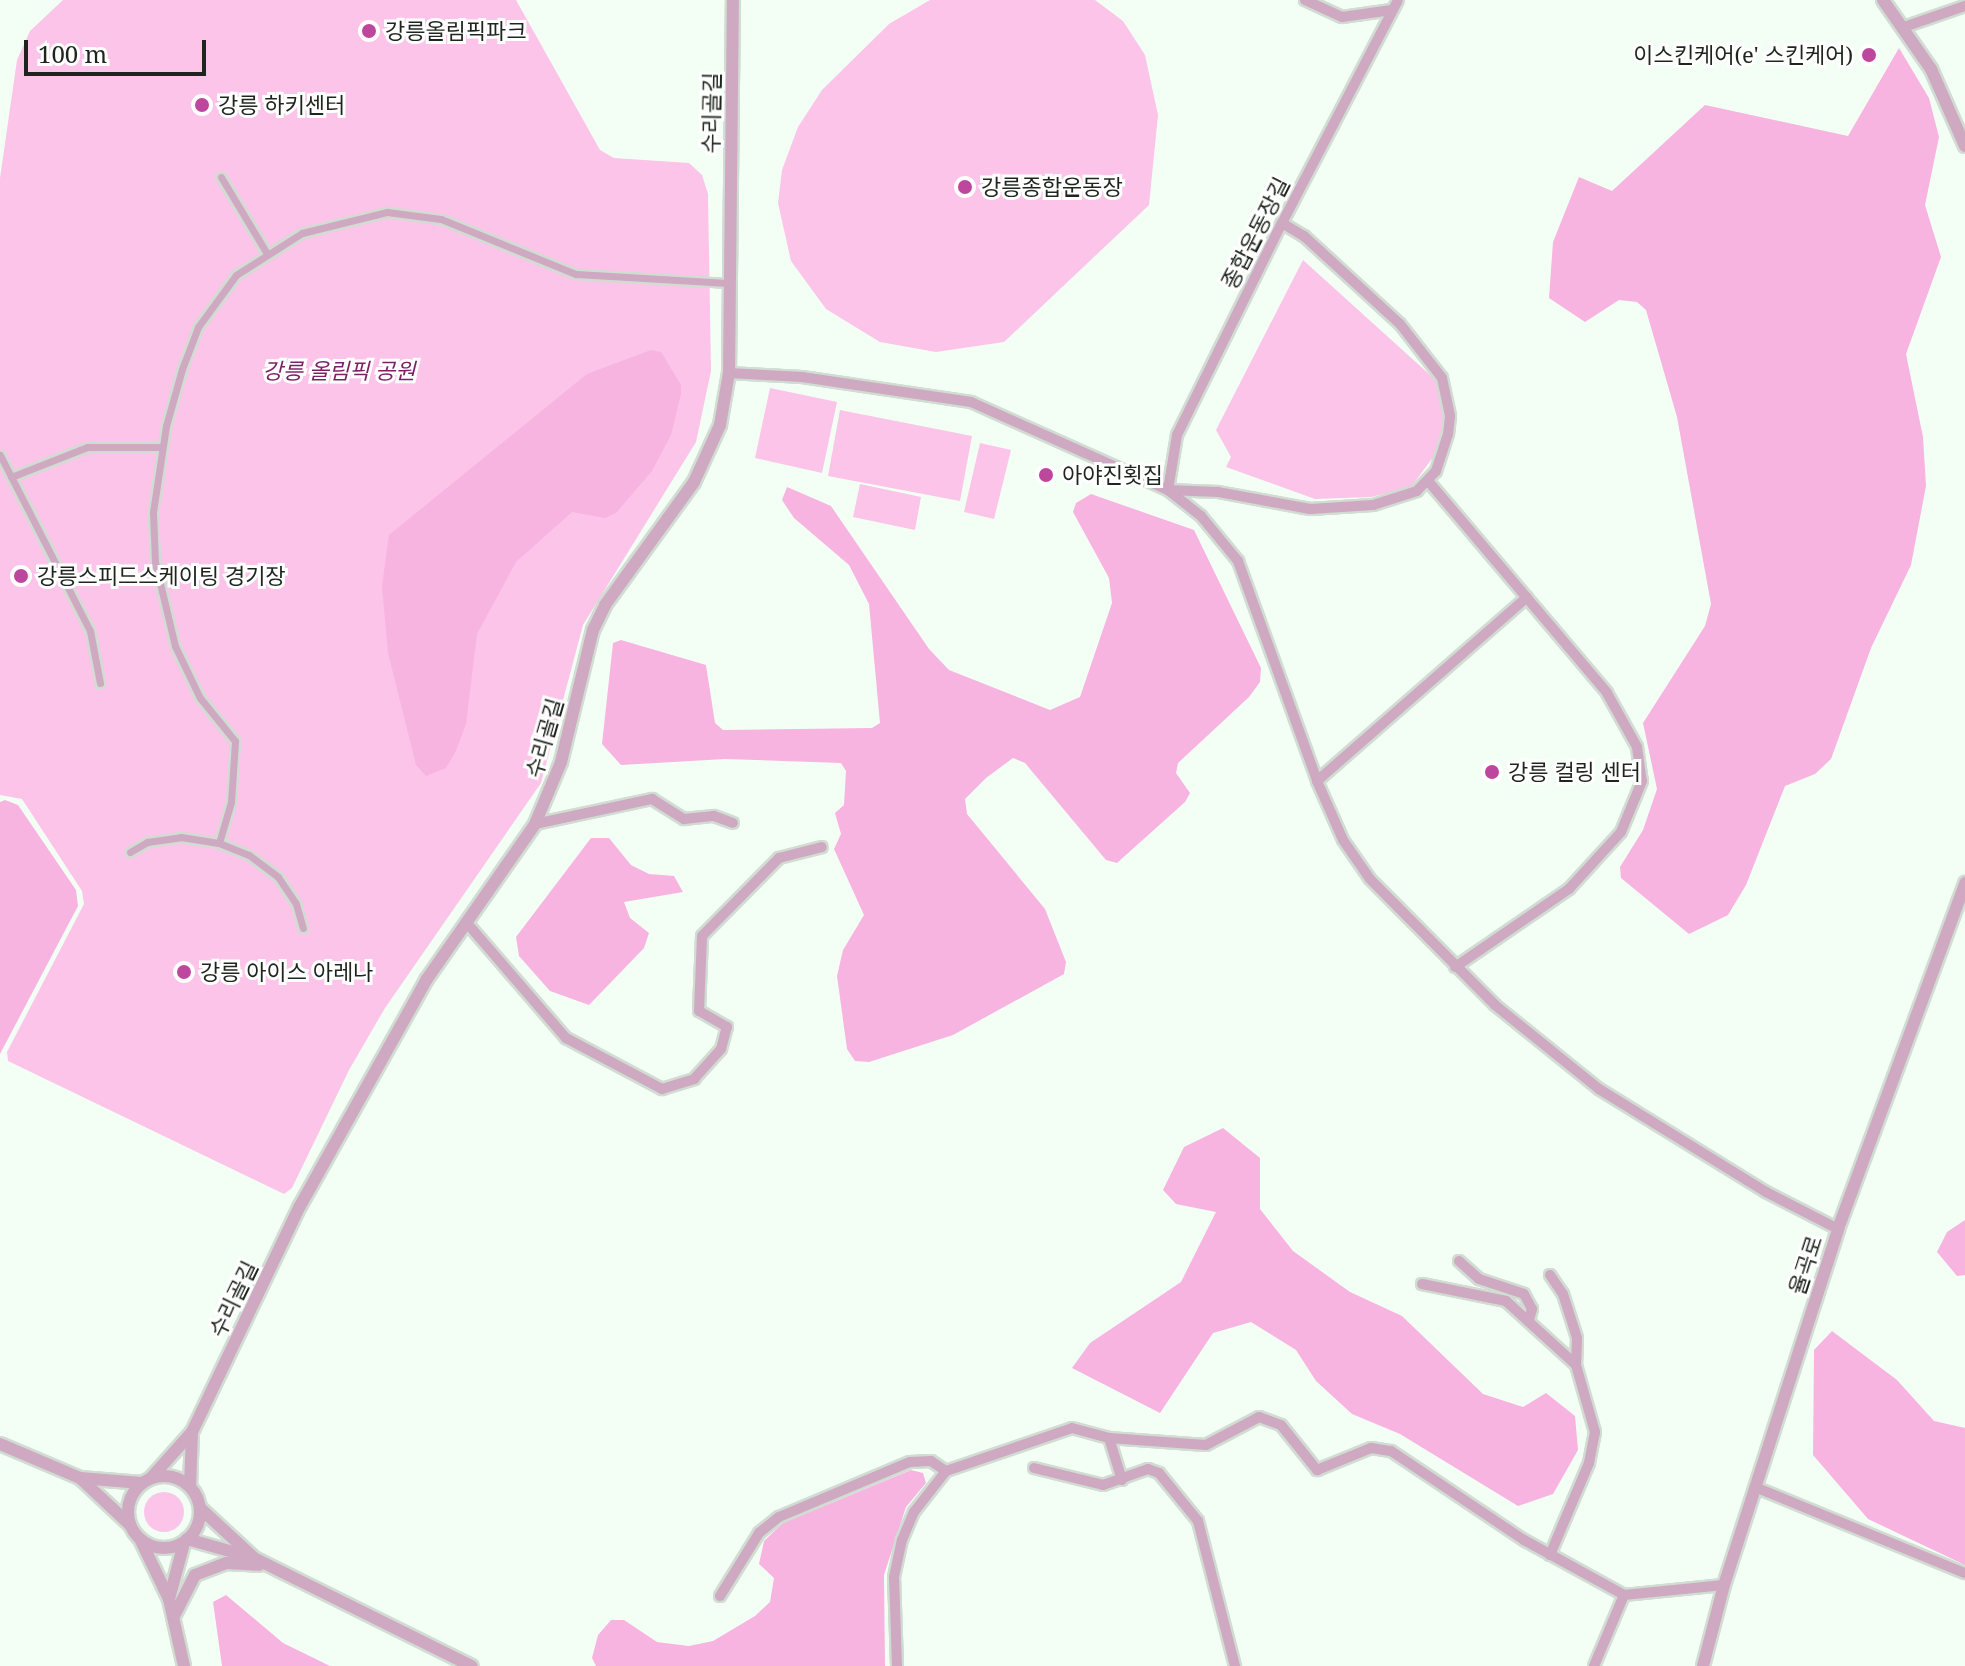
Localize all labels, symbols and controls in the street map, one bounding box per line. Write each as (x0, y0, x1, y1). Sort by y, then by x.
place label: 강릉올림픽파크 (385, 18, 527, 44)
marker: 강릉올림픽파크 (360, 22, 378, 40)
scale bar (28, 24, 210, 74)
text: 100 m (38, 37, 107, 70)
place label: 이스킨케어(e' 스킨케어) (1633, 42, 1853, 68)
marker: 이스킨케어(e' 스킨케어) (1860, 46, 1878, 64)
street label: 수리골길 (697, 72, 725, 154)
place label: 강릉 하키센터 (218, 92, 345, 118)
marker: 강릉 하키센터 (193, 96, 211, 114)
street label: 종합운동장길 (1216, 173, 1294, 293)
place label: 강릉종합운동장 (981, 174, 1123, 200)
marker: 강릉종합운동장 (956, 178, 974, 196)
park label: 강릉 올림픽 공원 (262, 358, 416, 384)
place label: 아야진횟집 (1062, 462, 1163, 488)
marker: 아야진횟집 (1037, 466, 1055, 484)
place label: 강릉스피드스케이팅 경기장 (37, 563, 286, 589)
marker: 강릉스피드스케이팅 경기장 (12, 567, 30, 585)
street label: 수리골길 (520, 695, 568, 781)
place label: 강릉 컬링 센터 (1508, 759, 1641, 785)
marker: 강릉 컬링 센터 (1483, 763, 1501, 781)
place label: 강릉 아이스 아레나 (200, 959, 373, 985)
marker: 강릉 아이스 아레나 (175, 963, 193, 981)
street label: 율곡로 (1783, 1232, 1827, 1298)
street label: 수리골길 (203, 1257, 263, 1341)

